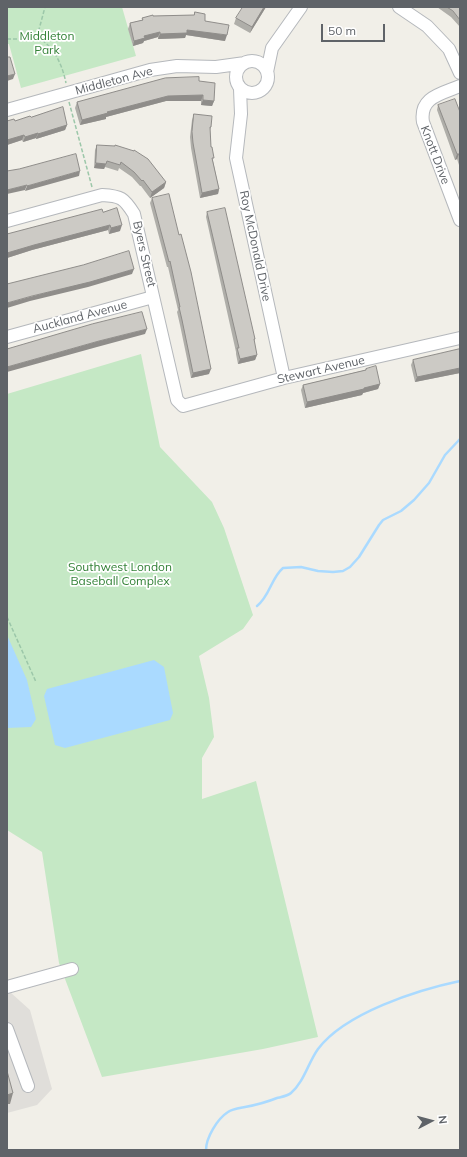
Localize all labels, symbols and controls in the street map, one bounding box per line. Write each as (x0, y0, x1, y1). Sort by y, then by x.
scale bar (323, 16, 387, 42)
text: 50 m (328, 23, 356, 38)
park label: Middleton Park (20, 29, 74, 57)
street label: Middleton Ave (74, 64, 154, 98)
street label: Knott Drive (417, 124, 453, 186)
street label: Roy McDonald Drive (236, 189, 274, 303)
street label: Byers Street (129, 219, 159, 289)
street label: Auckland Avenue (31, 297, 129, 337)
street label: Stewart Avenue (276, 353, 366, 387)
park label: Southwest London Baseball Complex (68, 560, 172, 588)
north arrow (411, 1101, 451, 1141)
text: N (436, 1115, 450, 1125)

